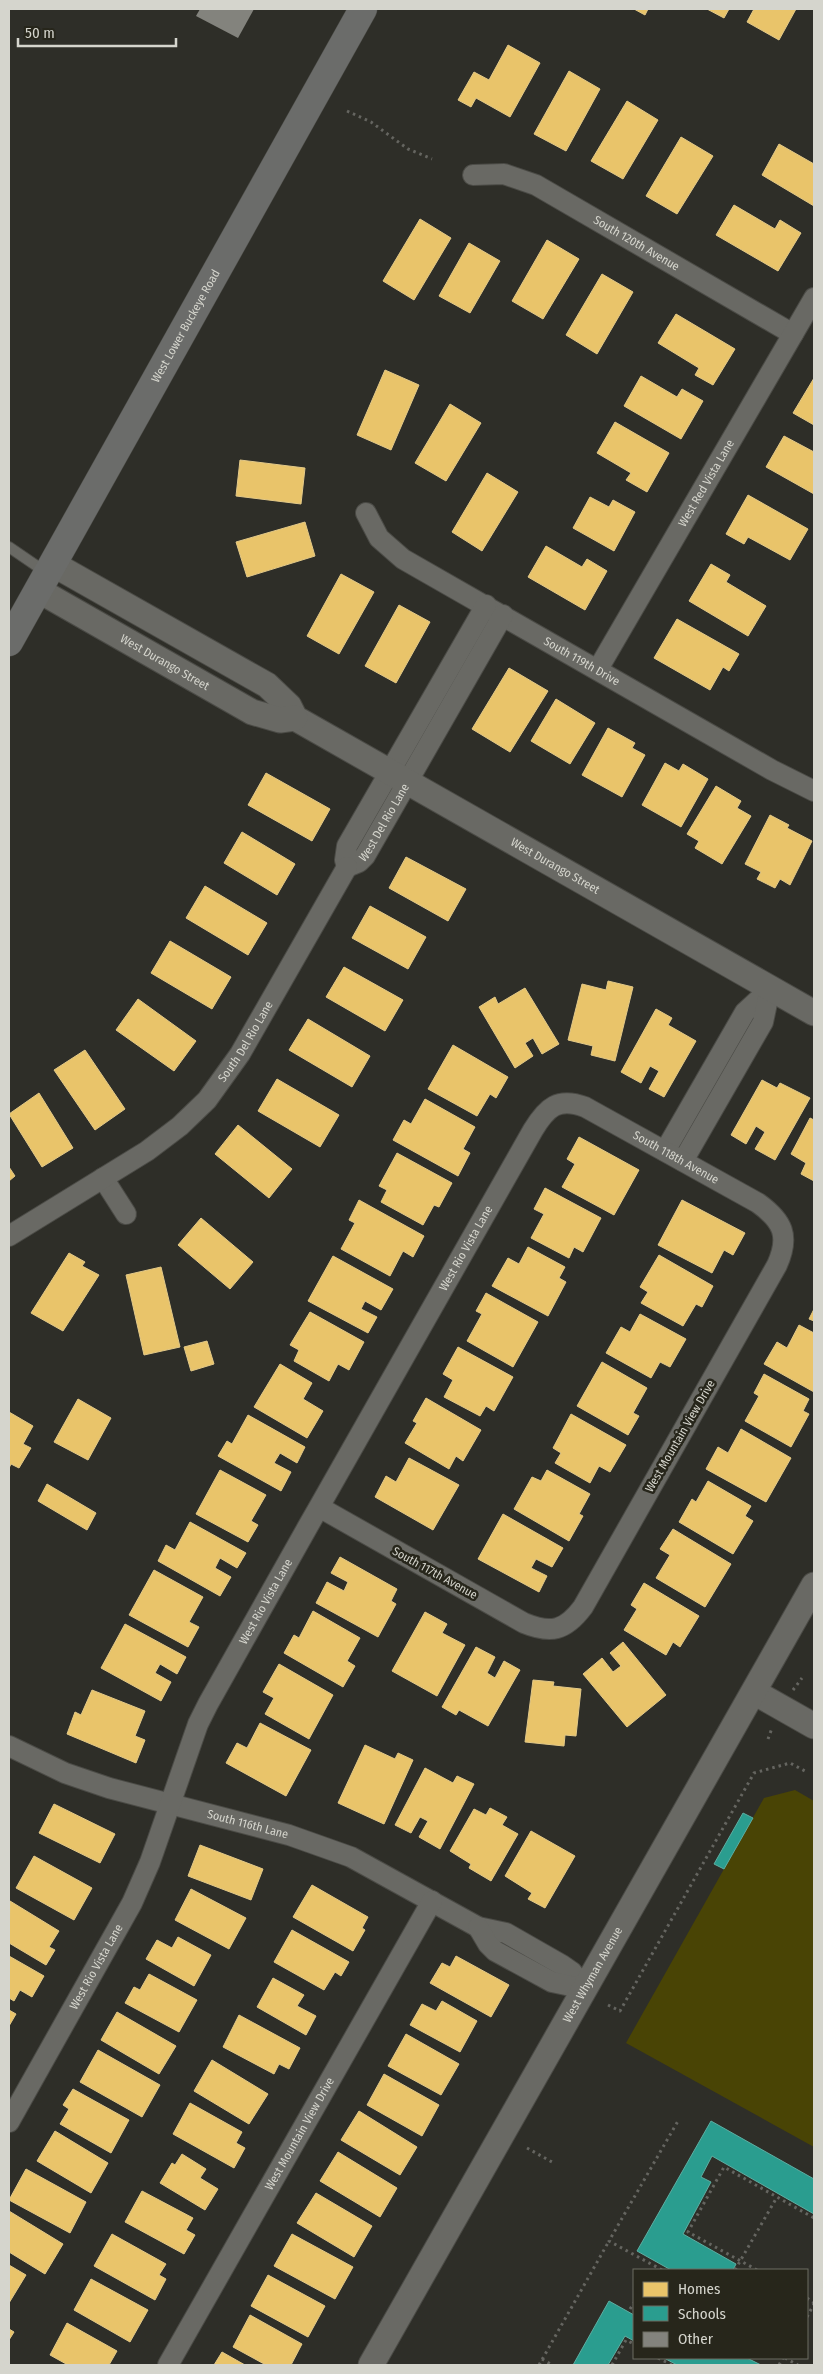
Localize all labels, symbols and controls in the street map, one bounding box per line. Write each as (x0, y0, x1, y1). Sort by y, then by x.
scale bar (18, 15, 175, 47)
text: 50 m (25, 24, 55, 42)
street label: South 120th Avenue (591, 213, 682, 274)
street label: West Lower Buckeye Road (149, 267, 223, 385)
street label: West Red Vista Lane (675, 437, 737, 529)
street label: West Durango Street (118, 631, 212, 693)
street label: South 119th Drive (541, 634, 622, 688)
street label: West Del Rio Lane (356, 781, 412, 865)
street label: West Durango Street (508, 835, 602, 897)
street label: South Del Rio Lane (215, 999, 276, 1085)
street label: South 118th Avenue (630, 1128, 721, 1187)
street label: West Rio Vista Lane (436, 1203, 496, 1293)
street label: West Mountain View Drive (642, 1377, 718, 1495)
street label: South 117th Avenue (390, 1544, 480, 1602)
street label: West Rio Vista Lane (236, 1556, 295, 1647)
street label: South 116th Lane (206, 1807, 290, 1842)
street label: West Rio Vista Lane (67, 1922, 126, 2012)
street label: West Whyman Avenue (560, 1924, 625, 2025)
street label: West Mountain View Drive (262, 2075, 337, 2193)
legend (633, 2269, 808, 2359)
text: Homes (678, 2280, 720, 2298)
text: Schools (678, 2305, 726, 2323)
text: Other (678, 2330, 714, 2348)

